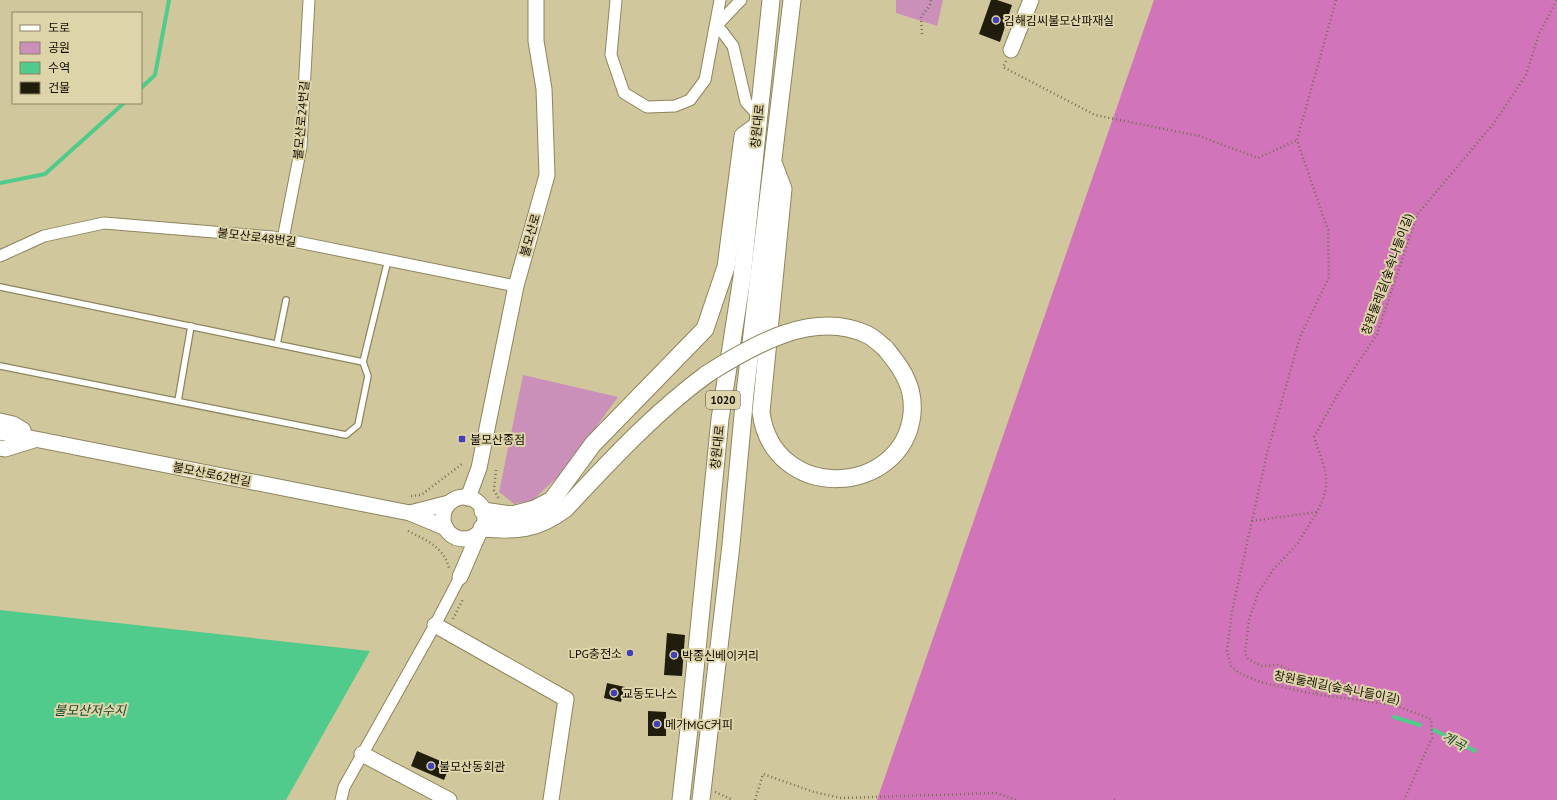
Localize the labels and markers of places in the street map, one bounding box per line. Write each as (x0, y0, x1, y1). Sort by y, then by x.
place label: 김해김씨불모산파재실 (1004, 13, 1114, 28)
marker: 김해김씨불모산파재실 (991, 15, 1001, 25)
place label: 불모산종점 (470, 432, 525, 447)
marker: 불모산종점 (457, 434, 467, 444)
place label: LPG충전소 (569, 646, 622, 661)
marker: LPG충전소 (625, 648, 635, 658)
place label: 박종신베이커리 (682, 648, 759, 663)
marker: 박종신베이커리 (669, 650, 679, 660)
place label: 교동도나스 (622, 686, 677, 701)
marker: 교동도나스 (609, 688, 619, 698)
place label: 메가MGC커피 (665, 717, 733, 732)
marker: 메가MGC커피 (652, 719, 662, 729)
place label: 불모산동회관 (439, 759, 505, 774)
marker: 불모산동회관 (426, 761, 436, 771)

